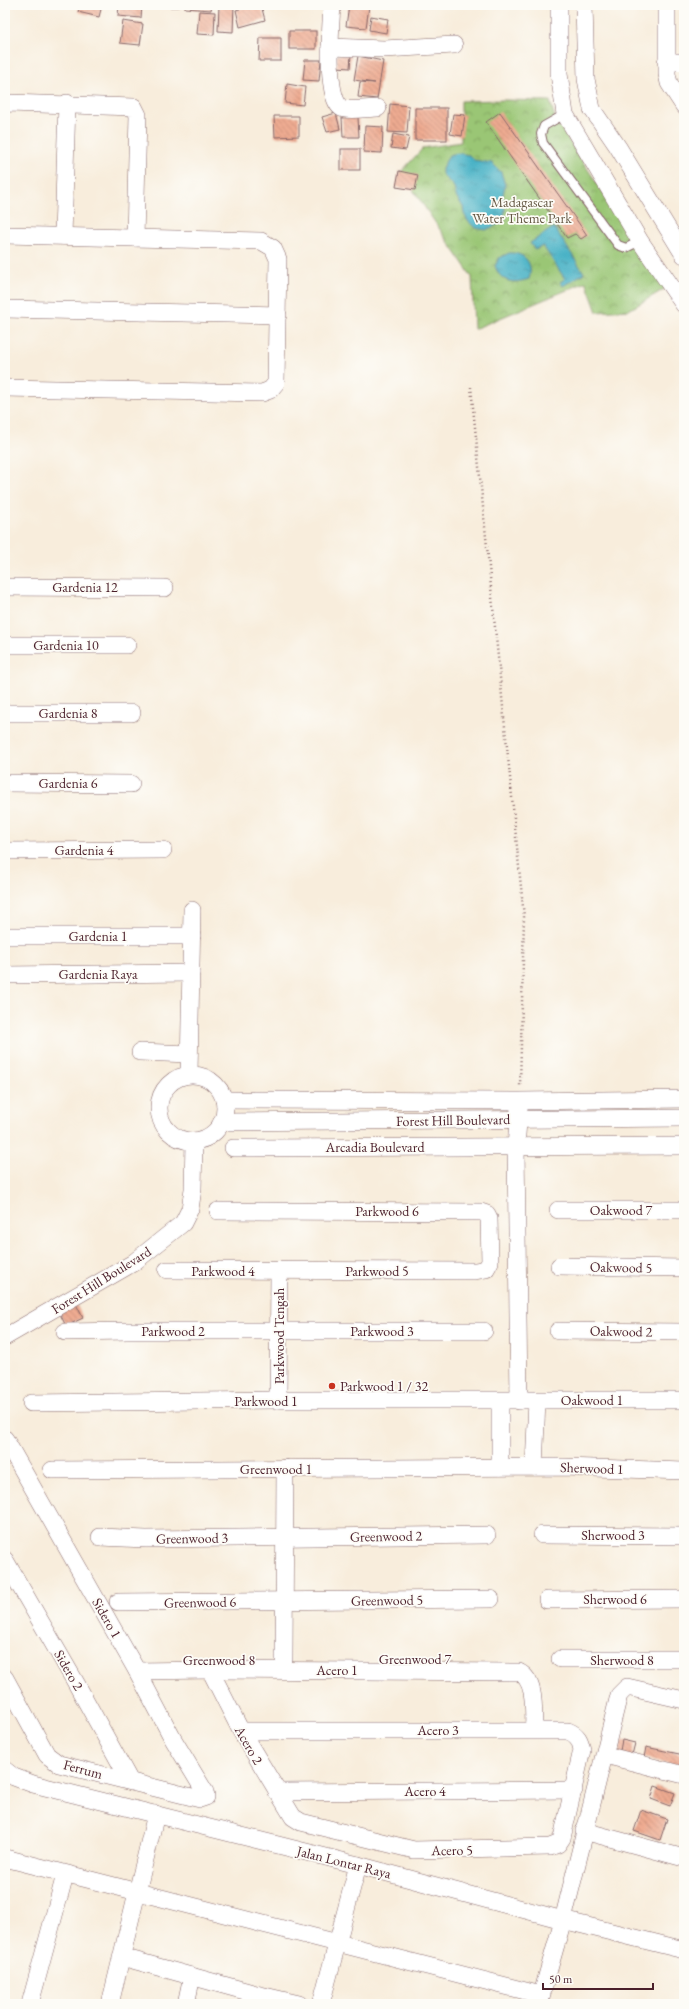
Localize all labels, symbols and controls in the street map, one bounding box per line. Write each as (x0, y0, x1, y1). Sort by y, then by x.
park label: Madagascar Water Theme Park (472, 193, 572, 227)
street label: Gardenia 12 (52, 578, 118, 596)
street label: Gardenia 10 (33, 636, 99, 654)
street label: Gardenia 8 (39, 704, 98, 722)
street label: Gardenia 6 (39, 774, 98, 792)
street label: Gardenia 4 (55, 841, 114, 859)
street label: Gardenia 1 (69, 927, 127, 945)
street label: Gardenia Raya (58, 965, 138, 983)
street label: Forest Hill Boulevard (396, 1110, 511, 1130)
street label: Arcadia Boulevard (325, 1138, 425, 1156)
street label: Oakwood 7 (590, 1201, 653, 1219)
street label: Parkwood 6 (355, 1202, 419, 1220)
street label: Forest Hill Boulevard (48, 1242, 155, 1318)
street label: Oakwood 5 (590, 1257, 652, 1277)
street label: Parkwood 4 (191, 1262, 255, 1280)
street label: Parkwood 5 (345, 1262, 409, 1280)
street label: Parkwood Tengah (270, 1288, 288, 1384)
street label: Oakwood 2 (590, 1321, 653, 1341)
street label: Parkwood 2 (141, 1322, 205, 1340)
street label: Parkwood 3 (350, 1322, 414, 1340)
place label: Parkwood 1 / 32 (340, 1377, 428, 1395)
marker: Parkwood 1 / 32 (327, 1381, 337, 1391)
street label: Oakwood 1 (561, 1391, 623, 1409)
street label: Parkwood 1 (234, 1392, 298, 1410)
street label: Sherwood 1 (560, 1458, 624, 1478)
street label: Greenwood 1 (240, 1460, 312, 1478)
street label: Greenwood 2 (350, 1526, 423, 1546)
street label: Sherwood 3 (581, 1526, 645, 1544)
street label: Greenwood 3 (156, 1528, 229, 1548)
street label: Greenwood 5 (351, 1590, 423, 1610)
street label: Sherwood 6 (583, 1590, 647, 1608)
street label: Greenwood 6 (164, 1592, 237, 1612)
street label: Sidero 1 (88, 1595, 126, 1641)
street label: Sidero 2 (50, 1647, 88, 1694)
street label: Greenwood 7 (379, 1650, 451, 1668)
street label: Greenwood 8 (183, 1651, 255, 1669)
street label: Sherwood 8 (590, 1651, 654, 1669)
street label: Acero 1 (315, 1661, 358, 1679)
street label: Acero 3 (416, 1721, 459, 1739)
street label: Acero 2 (230, 1722, 267, 1768)
street label: Ferrum (61, 1755, 105, 1783)
street label: Acero 4 (403, 1782, 446, 1800)
street label: Jalan Lontar Raya (294, 1841, 393, 1882)
street label: Acero 5 (430, 1841, 473, 1859)
scale bar (543, 1965, 653, 1991)
text: 50 m (549, 1971, 573, 1987)

